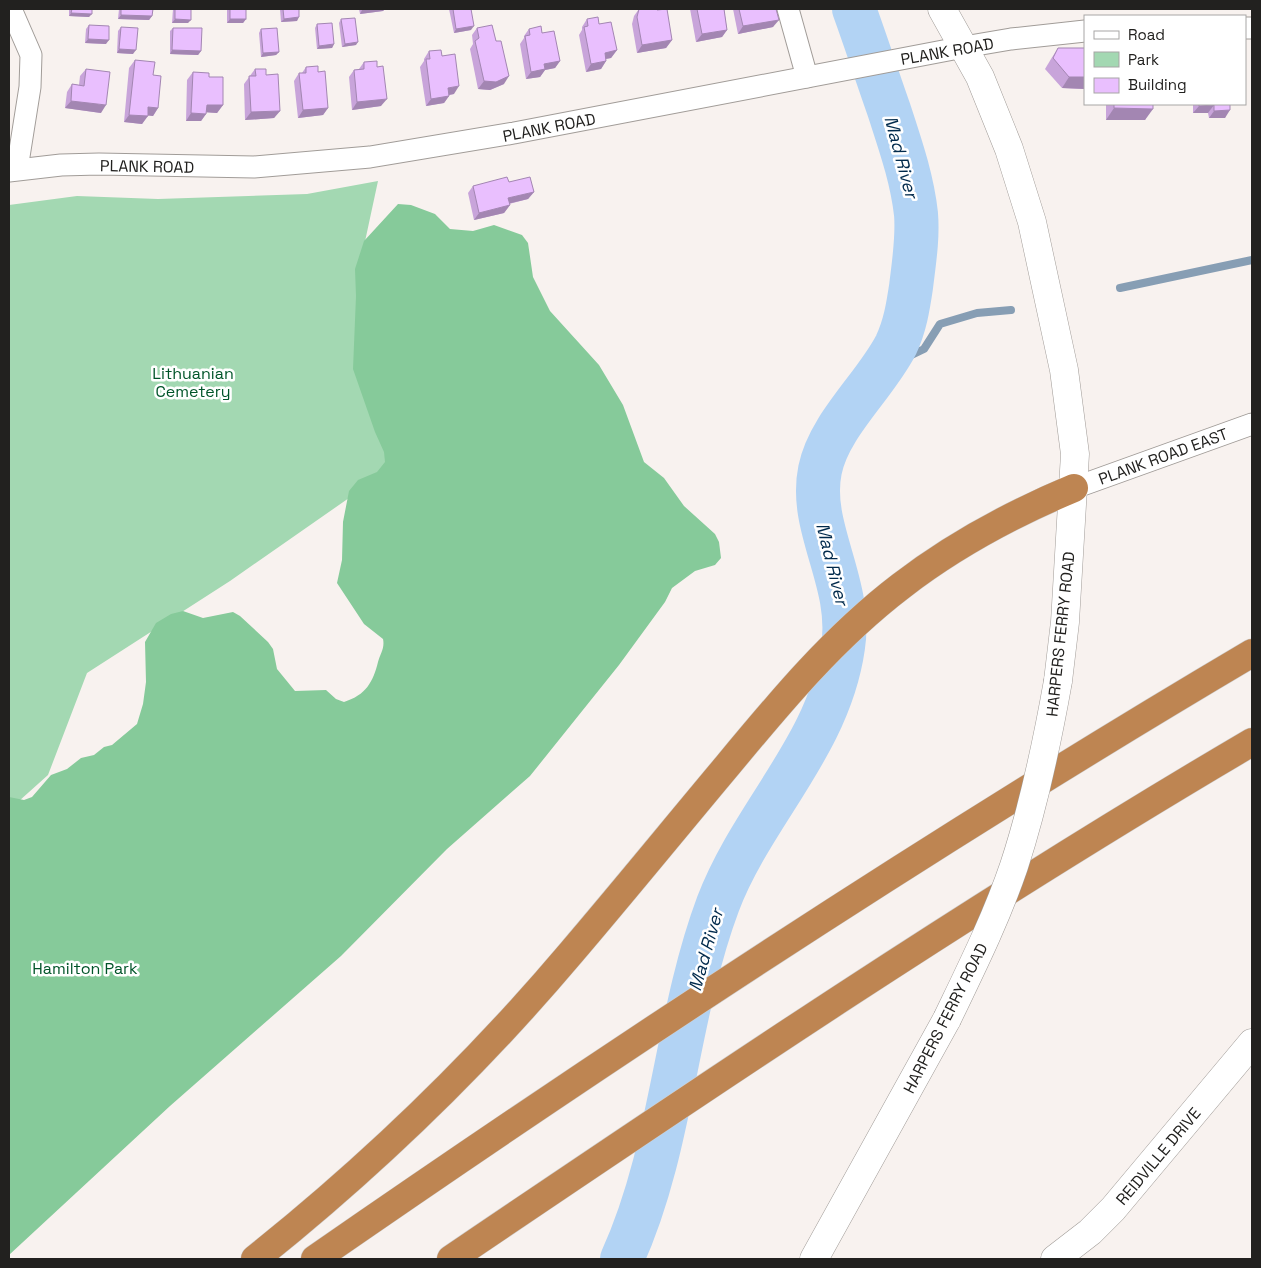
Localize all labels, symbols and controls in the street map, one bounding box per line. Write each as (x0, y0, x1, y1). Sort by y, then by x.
legend (1084, 15, 1246, 105)
text: Road (1128, 25, 1165, 44)
street label: PLANK ROAD (899, 33, 995, 70)
text: Park (1128, 50, 1159, 69)
text: Building (1128, 75, 1187, 94)
street label: PLANK ROAD (501, 108, 597, 147)
water label: Mad River (879, 113, 924, 203)
street label: PLANK ROAD (100, 155, 194, 178)
park label: Lithuanian Cemetery (152, 363, 234, 402)
street label: PLANK ROAD EAST (1096, 423, 1231, 490)
water label: Mad River (811, 520, 854, 610)
street label: HARPERS FERRY ROAD (1041, 550, 1080, 718)
water label: Mad River (683, 904, 729, 994)
street label: HARPERS FERRY ROAD (898, 940, 992, 1097)
park label: Hamilton Park (32, 958, 138, 979)
street label: REIDVILLE DRIVE (1111, 1103, 1205, 1210)

